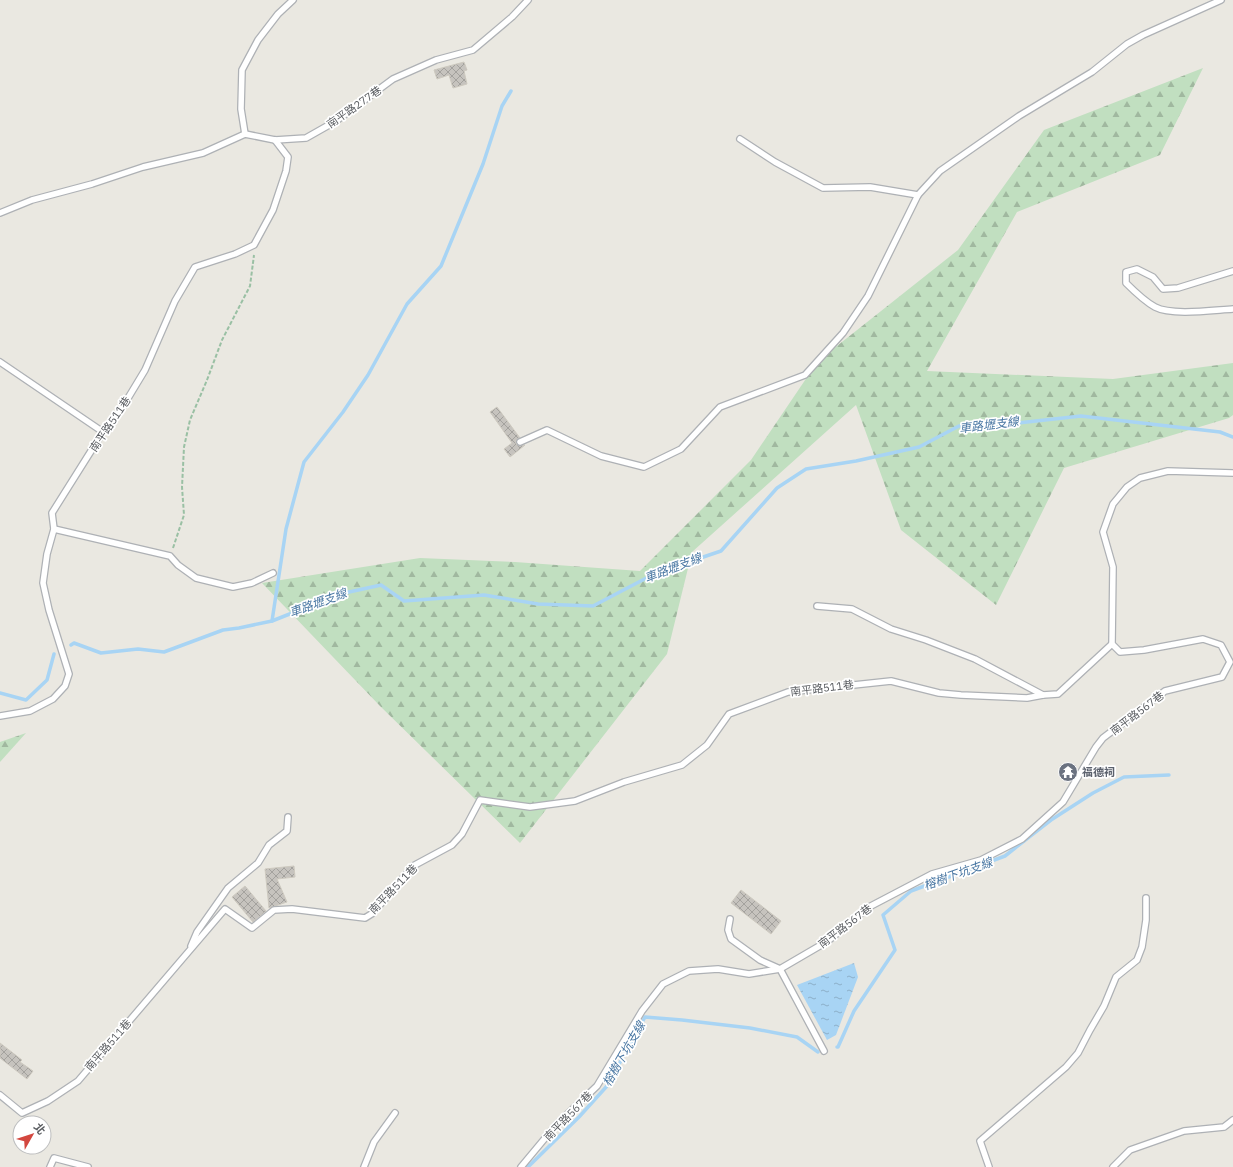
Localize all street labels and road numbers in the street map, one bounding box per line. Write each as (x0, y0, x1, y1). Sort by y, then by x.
street label: 南平路277巷 (324, 83, 384, 131)
street label: 南平路511巷 (86, 394, 134, 454)
street label: 南平路511巷 (789, 677, 855, 699)
street label: 南平路567巷 (1107, 688, 1167, 738)
street label: 南平路511巷 (366, 861, 420, 917)
street label: 南平路567巷 (815, 901, 875, 951)
street label: 南平路511巷 (82, 1016, 134, 1074)
street label: 南平路567巷 (541, 1088, 595, 1144)

